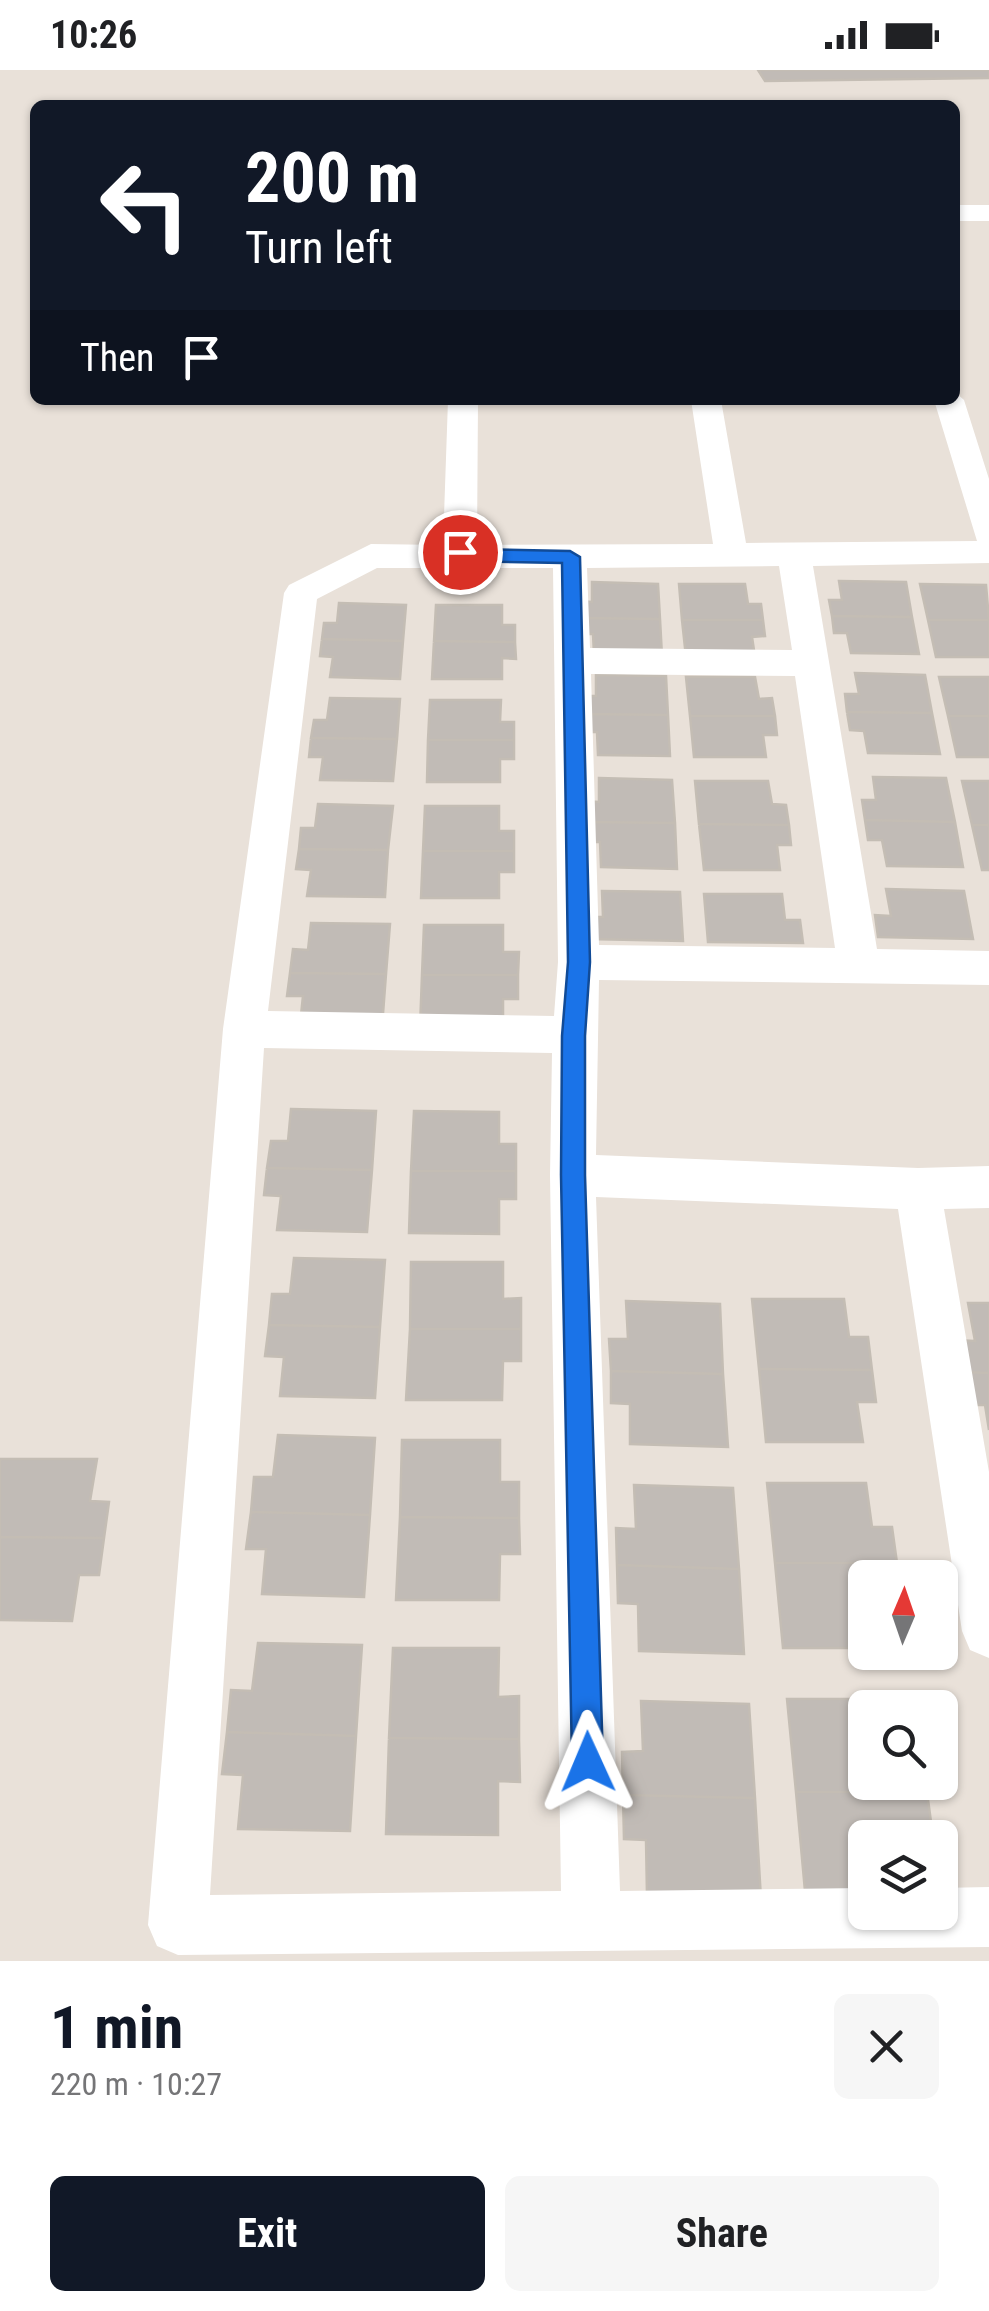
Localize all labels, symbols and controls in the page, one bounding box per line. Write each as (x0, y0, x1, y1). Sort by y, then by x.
text: 10:26 (50, 13, 137, 57)
text: 200 m (245, 137, 419, 219)
icon: left (80, 140, 210, 270)
text: Turn left (245, 221, 393, 274)
icon: arrive (174, 330, 229, 385)
text: Then (80, 336, 154, 380)
pin (418, 510, 503, 595)
icon: arrive (433, 525, 488, 580)
north arrow (848, 1560, 958, 1670)
map controls (848, 1560, 958, 1930)
button: search (848, 1690, 958, 1800)
position arrow (536, 1710, 640, 1814)
button: layers (848, 1820, 958, 1930)
text: 1 min (50, 1992, 183, 2063)
button: close (834, 1994, 939, 2099)
text: 220 m · 10:27 (50, 2065, 222, 2103)
button: Exit (50, 2176, 485, 2291)
button: Share (505, 2176, 939, 2291)

